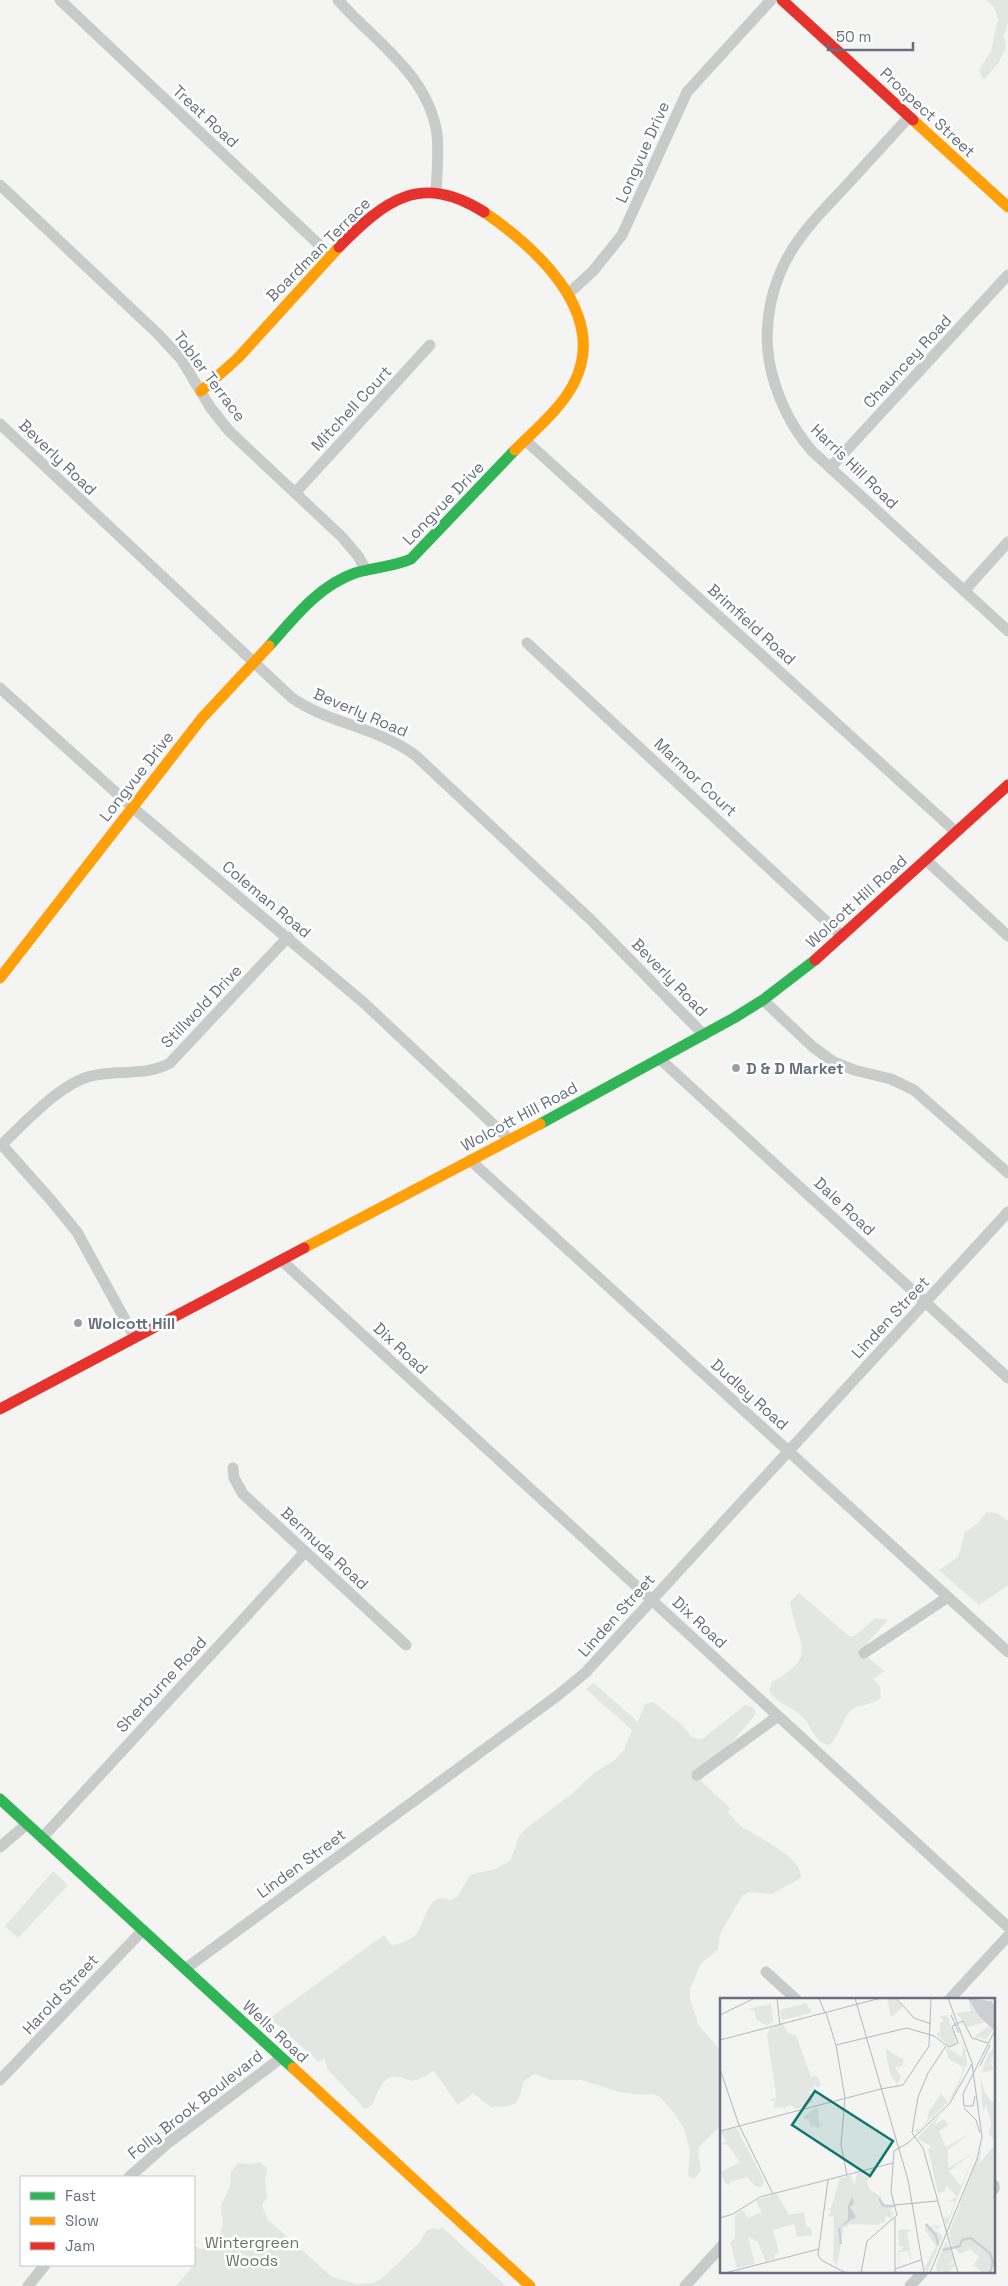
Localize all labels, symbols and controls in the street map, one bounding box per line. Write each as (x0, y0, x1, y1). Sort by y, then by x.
scale bar (828, 20, 913, 52)
text: 50 m (836, 27, 871, 46)
street label: Prospect Street (875, 63, 980, 162)
street label: Treat Road (168, 80, 243, 152)
street label: Longvue Drive (611, 98, 674, 206)
street label: Boardman Terrace (262, 193, 375, 306)
street label: Chauncey Road (858, 310, 956, 413)
street label: Tobler Terrace (169, 327, 251, 426)
street label: Mitchell Court (307, 361, 396, 455)
street label: Beverly Road (14, 415, 101, 500)
street label: Harris Hill Road (806, 419, 903, 513)
street label: Longvue Drive (398, 457, 489, 550)
street label: Brimfield Road (703, 579, 800, 670)
street label: Beverly Road (310, 683, 411, 742)
street label: Longvue Drive (95, 727, 178, 826)
street label: Marmor Court (650, 733, 742, 821)
street label: Wolcott Hill Road (801, 850, 911, 952)
street label: Coleman Road (218, 856, 315, 943)
street label: Beverly Road (627, 934, 712, 1021)
street label: Stillwold Drive (156, 960, 246, 1053)
place label: D & D Market (746, 1058, 843, 1079)
marker: D & D Market (730, 1062, 742, 1074)
street label: Wolcott Hill Road (457, 1077, 581, 1156)
street label: Dale Road (809, 1173, 880, 1240)
street label: Linden Street (847, 1272, 934, 1363)
place label: Wolcott Hill (88, 1313, 175, 1334)
marker: Wolcott Hill (72, 1317, 84, 1329)
street label: Dix Road (369, 1318, 432, 1379)
street label: Dudley Road (706, 1354, 793, 1435)
street label: Bermuda Road (276, 1502, 373, 1594)
street label: Linden Street (573, 1569, 659, 1661)
street label: Dix Road (668, 1592, 731, 1653)
street label: Sherburne Road (111, 1632, 211, 1737)
street label: Linden Street (253, 1824, 350, 1903)
street label: Harold Street (18, 1950, 103, 2039)
street label: Wells Road (238, 1995, 313, 2067)
inset map (720, 1998, 996, 2274)
street label: Folly Brook Boulevard (123, 2045, 267, 2164)
legend (20, 2176, 195, 2266)
text: Fast (65, 2186, 96, 2205)
text: Slow (65, 2211, 99, 2230)
park label: Wintergreen Woods (205, 2232, 299, 2271)
text: Jam (65, 2236, 95, 2255)

